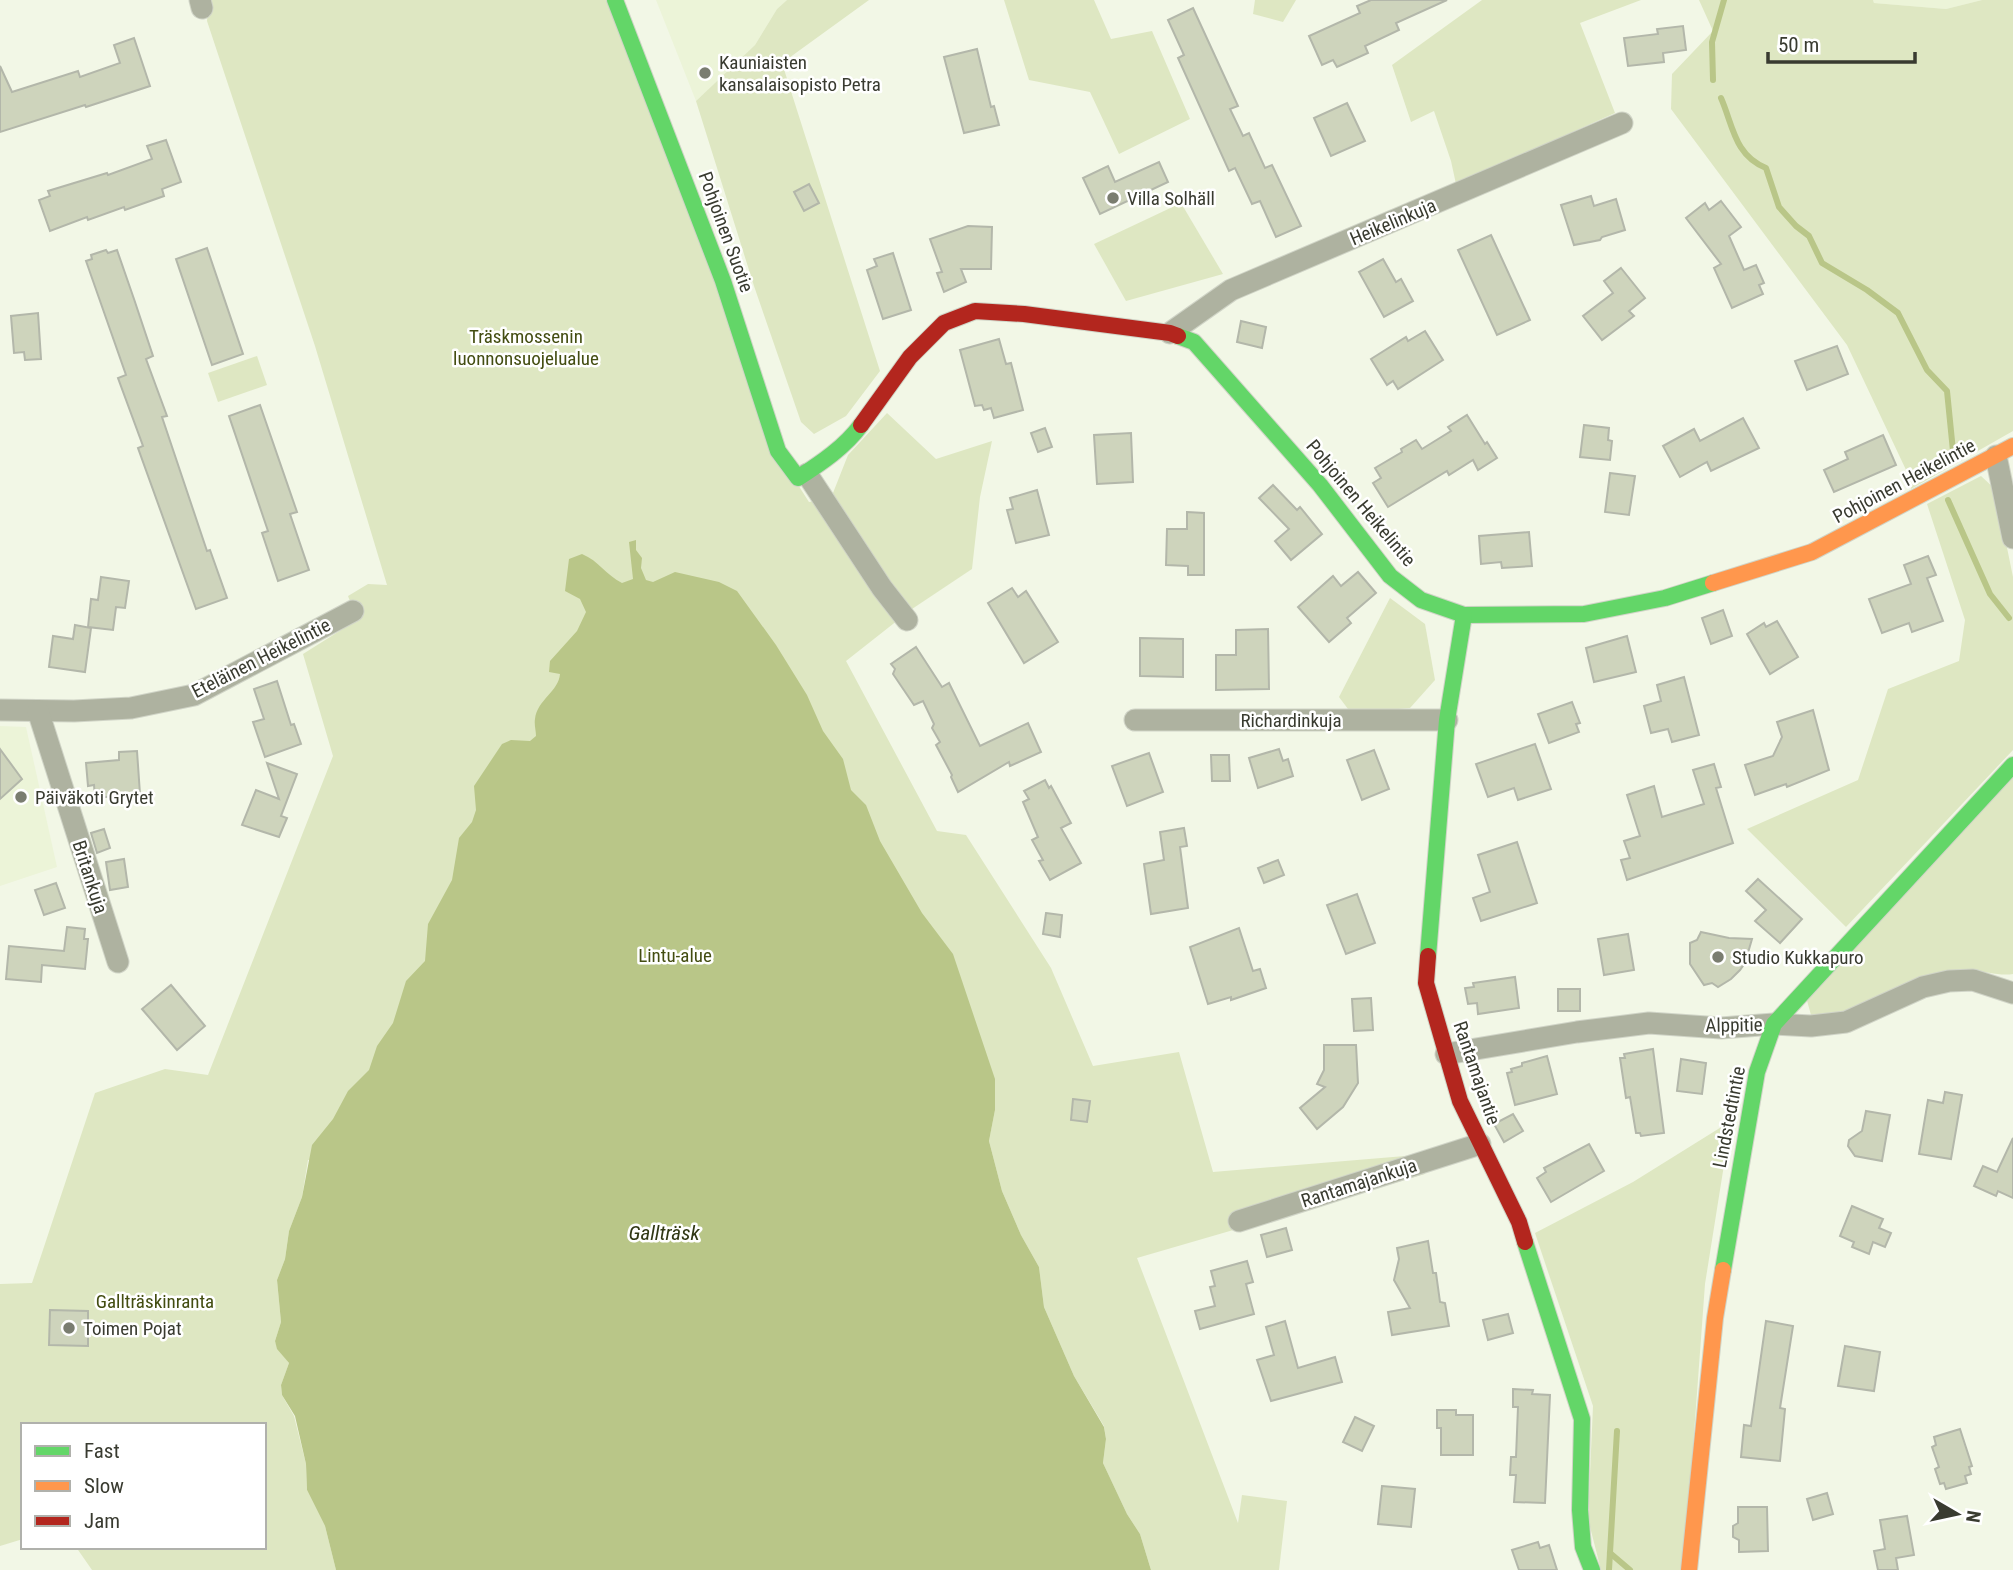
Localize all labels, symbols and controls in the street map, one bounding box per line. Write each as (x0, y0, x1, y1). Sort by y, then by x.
scale bar (1768, 21, 1915, 65)
text: 50 m (1778, 33, 1819, 57)
place label: Kauniaisten kansalaisopisto Petra (719, 51, 881, 96)
marker: Kauniaisten kansalaisopisto Petra (697, 65, 713, 81)
street label: Pohjoinen Suotie (694, 169, 758, 295)
place label: Villa Solhäll (1127, 187, 1215, 210)
marker: Villa Solhäll (1105, 190, 1121, 206)
street label: Heikelinkuja (1346, 194, 1440, 250)
park label: Träskmossenin luonnonsuojelualue (453, 325, 599, 370)
street label: Pohjoinen Heikelintie (1829, 434, 1979, 528)
street label: Pohjoinen Heikelintie (1301, 435, 1421, 571)
street label: Eteläinen Heikelintie (188, 613, 334, 703)
street label: Richardinkuja (1240, 709, 1342, 732)
place label: Päiväkoti Grytet (35, 786, 154, 809)
marker: Päiväkoti Grytet (13, 789, 29, 805)
street label: Britankuja (67, 838, 113, 916)
park label: Lintu-alue (638, 944, 712, 967)
place label: Studio Kukkapuro (1732, 946, 1864, 969)
marker: Studio Kukkapuro (1710, 949, 1726, 965)
street label: Alppitie (1705, 1013, 1763, 1037)
street label: Rantamajantie (1449, 1018, 1505, 1128)
street label: Lindstedtintie (1708, 1064, 1750, 1170)
street label: Rantamajankuja (1298, 1153, 1420, 1213)
water label: Gallträsk (628, 1221, 700, 1245)
park label: Gallträskinranta (96, 1290, 214, 1313)
place label: Toimen Pojat (83, 1317, 182, 1340)
marker: Toimen Pojat (61, 1320, 77, 1336)
legend (21, 1423, 266, 1549)
text: Fast (84, 1439, 120, 1463)
text: Slow (84, 1474, 124, 1498)
north arrow (1922, 1479, 1992, 1549)
text: Jam (84, 1509, 120, 1533)
text: N (1961, 1509, 1986, 1524)

